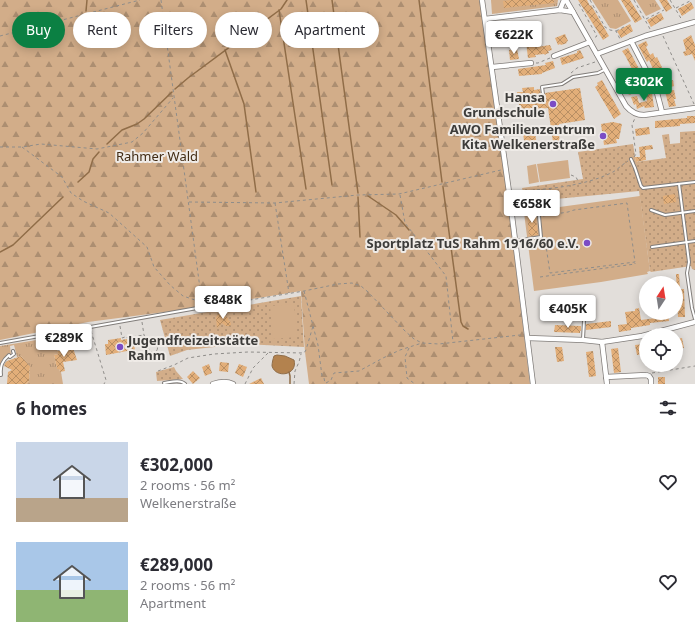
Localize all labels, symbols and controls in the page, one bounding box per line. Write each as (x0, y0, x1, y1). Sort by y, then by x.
chip: Buy (12, 12, 65, 48)
chip: Rent (73, 12, 131, 48)
chip: Filters (139, 12, 207, 48)
chip: New (215, 12, 272, 48)
chip: Apartment (280, 12, 379, 48)
pin: €622K (486, 21, 542, 55)
text: €622K (495, 25, 533, 43)
pin: €302K (616, 68, 672, 102)
text: €302K (625, 72, 663, 90)
place label: Hansa Grundschule (463, 88, 545, 121)
marker: Hansa Grundschule (548, 99, 558, 109)
place label: AWO Familienzentrum Kita Welkenerstraße (450, 120, 595, 153)
marker: AWO Familienzentrum Kita Welkenerstraße (598, 131, 608, 141)
park label: Rahmer Wald (116, 147, 198, 165)
pin: €658K (504, 190, 560, 224)
text: €658K (513, 194, 551, 212)
place label: Sportplatz TuS Rahm 1916/60 e.V. (367, 234, 579, 252)
marker: Sportplatz TuS Rahm 1916/60 e.V. (582, 238, 592, 248)
north arrow (639, 276, 683, 320)
map controls (639, 276, 683, 372)
pin: €848K (195, 286, 251, 320)
text: €848K (204, 290, 242, 308)
pin: €405K (540, 295, 596, 329)
text: €405K (549, 299, 587, 317)
pin: €289K (36, 324, 92, 358)
text: €289K (45, 328, 83, 346)
button: locate (639, 328, 683, 372)
place label: Jugendfreizeitstätte Rahm (127, 331, 259, 364)
marker: Jugendfreizeitstätte Rahm (115, 342, 125, 352)
text: 6 homes (16, 397, 87, 420)
icon: filters (657, 397, 679, 419)
text: €302,000 (140, 453, 213, 476)
icon: home (48, 458, 96, 506)
icon: heart (657, 471, 679, 493)
text: 2 rooms · 56 m² (140, 476, 235, 494)
text: Welkenerstraße (140, 494, 236, 512)
text: €289,000 (140, 553, 213, 576)
icon: home (48, 558, 96, 606)
icon: heart (657, 571, 679, 593)
text: 2 rooms · 56 m² (140, 576, 235, 594)
text: Apartment (140, 594, 206, 612)

